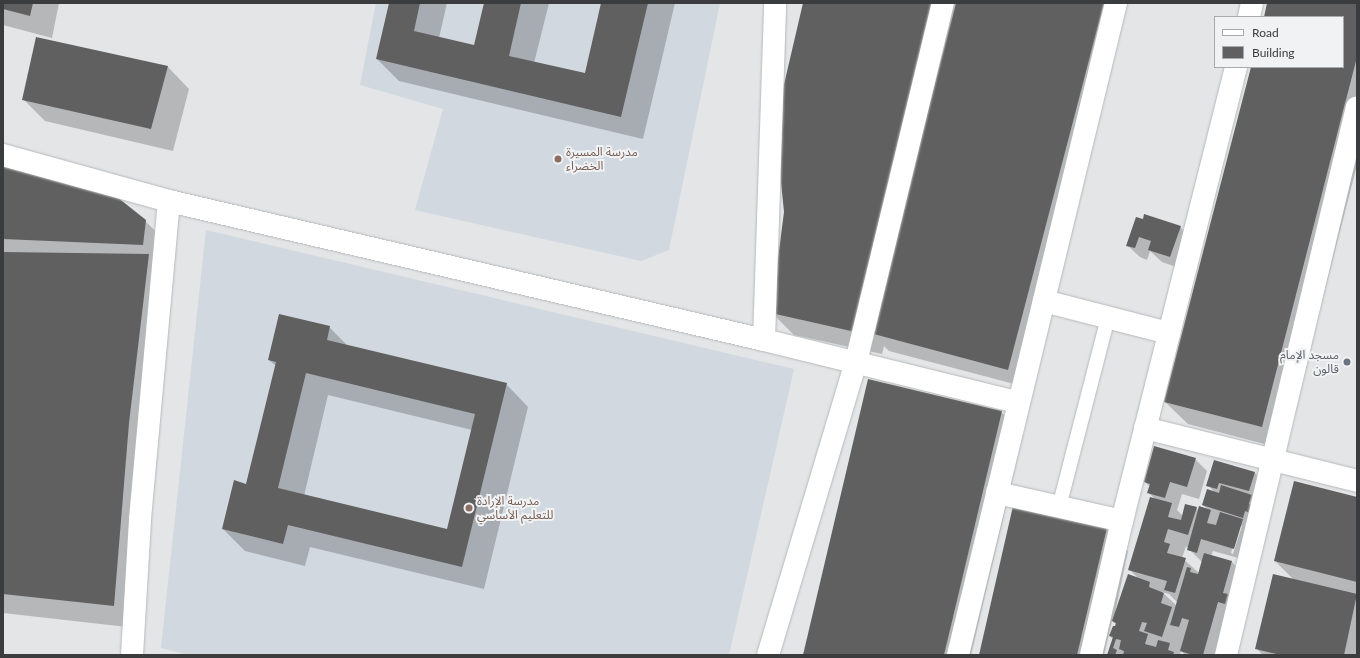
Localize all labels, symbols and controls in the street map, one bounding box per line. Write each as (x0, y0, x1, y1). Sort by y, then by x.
legend (1214, 16, 1344, 68)
text: Road (1252, 25, 1279, 40)
text: Building (1252, 45, 1295, 60)
place label: مدرسة المسيرة الخضراء (566, 145, 638, 173)
marker: مدرسة المسيرة الخضراء (553, 154, 563, 164)
place label: مسجد الإمام قالون (1280, 348, 1339, 376)
marker: مسجد الإمام قالون (1342, 357, 1352, 367)
place label: مدرسة الإرادة للتعليم الأساسي (477, 494, 553, 522)
marker: مدرسة الإرادة للتعليم الأساسي (464, 503, 474, 513)

